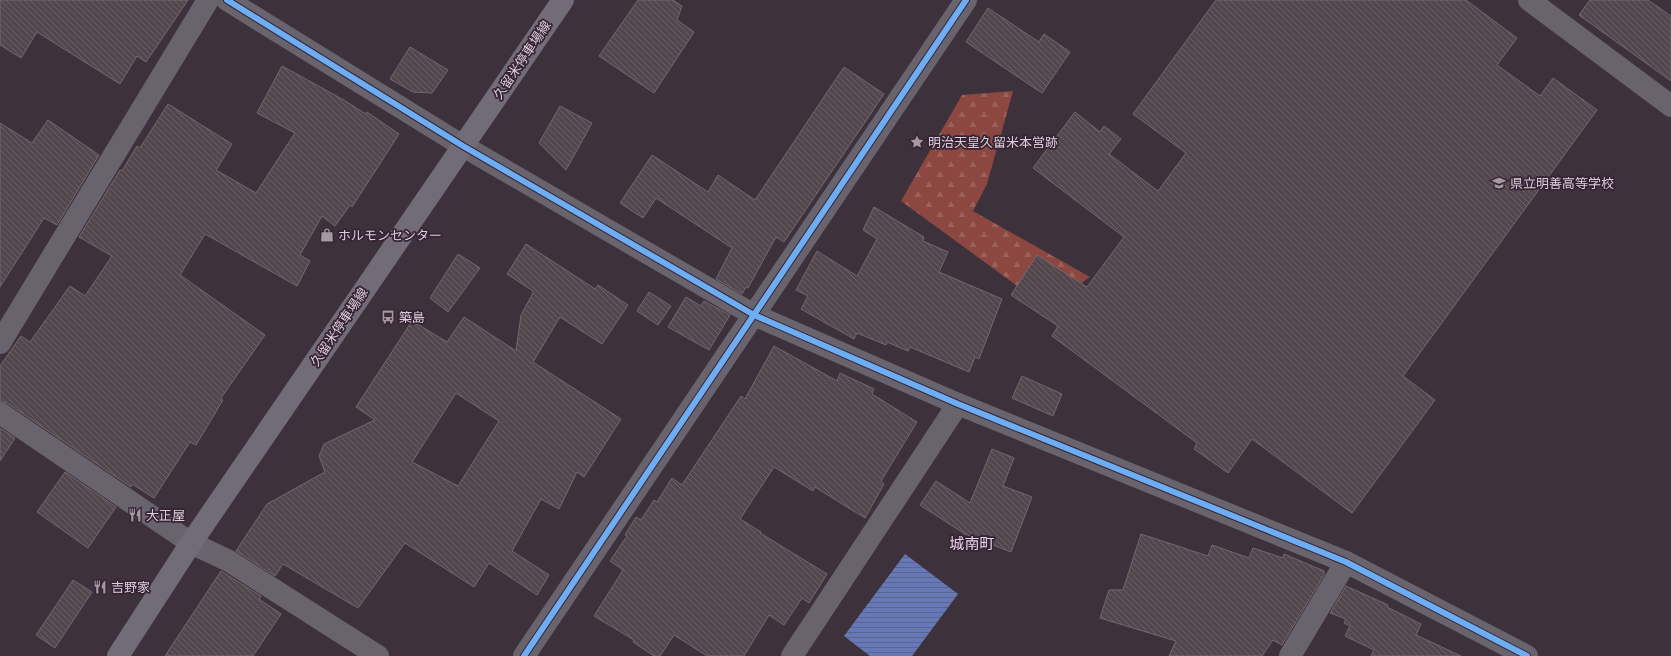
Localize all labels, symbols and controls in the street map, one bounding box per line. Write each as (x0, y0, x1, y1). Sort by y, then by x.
street label: 久留米停車場線 (490, 18, 554, 102)
place icon: 明治天皇久留米本営跡 (909, 134, 925, 150)
place label: 明治天皇久留米本営跡 (928, 135, 1058, 150)
school or university icon: 県立明善高等学校 (1491, 175, 1507, 191)
place label: 県立明善高等学校 (1510, 176, 1614, 191)
shop icon: ホルモンセンター (319, 227, 335, 243)
place label: ホルモンセンター (338, 228, 442, 243)
street label: 久留米停車場線 (307, 285, 371, 369)
bus stop icon: 築島 (380, 309, 396, 325)
place label: 築島 (399, 310, 425, 325)
restaurant icon: 大正屋 (127, 507, 143, 523)
place label: 大正屋 (146, 508, 185, 523)
district label: 城南町 (949, 535, 995, 553)
restaurant icon: 吉野家 (92, 579, 108, 595)
place label: 吉野家 (111, 580, 150, 595)

